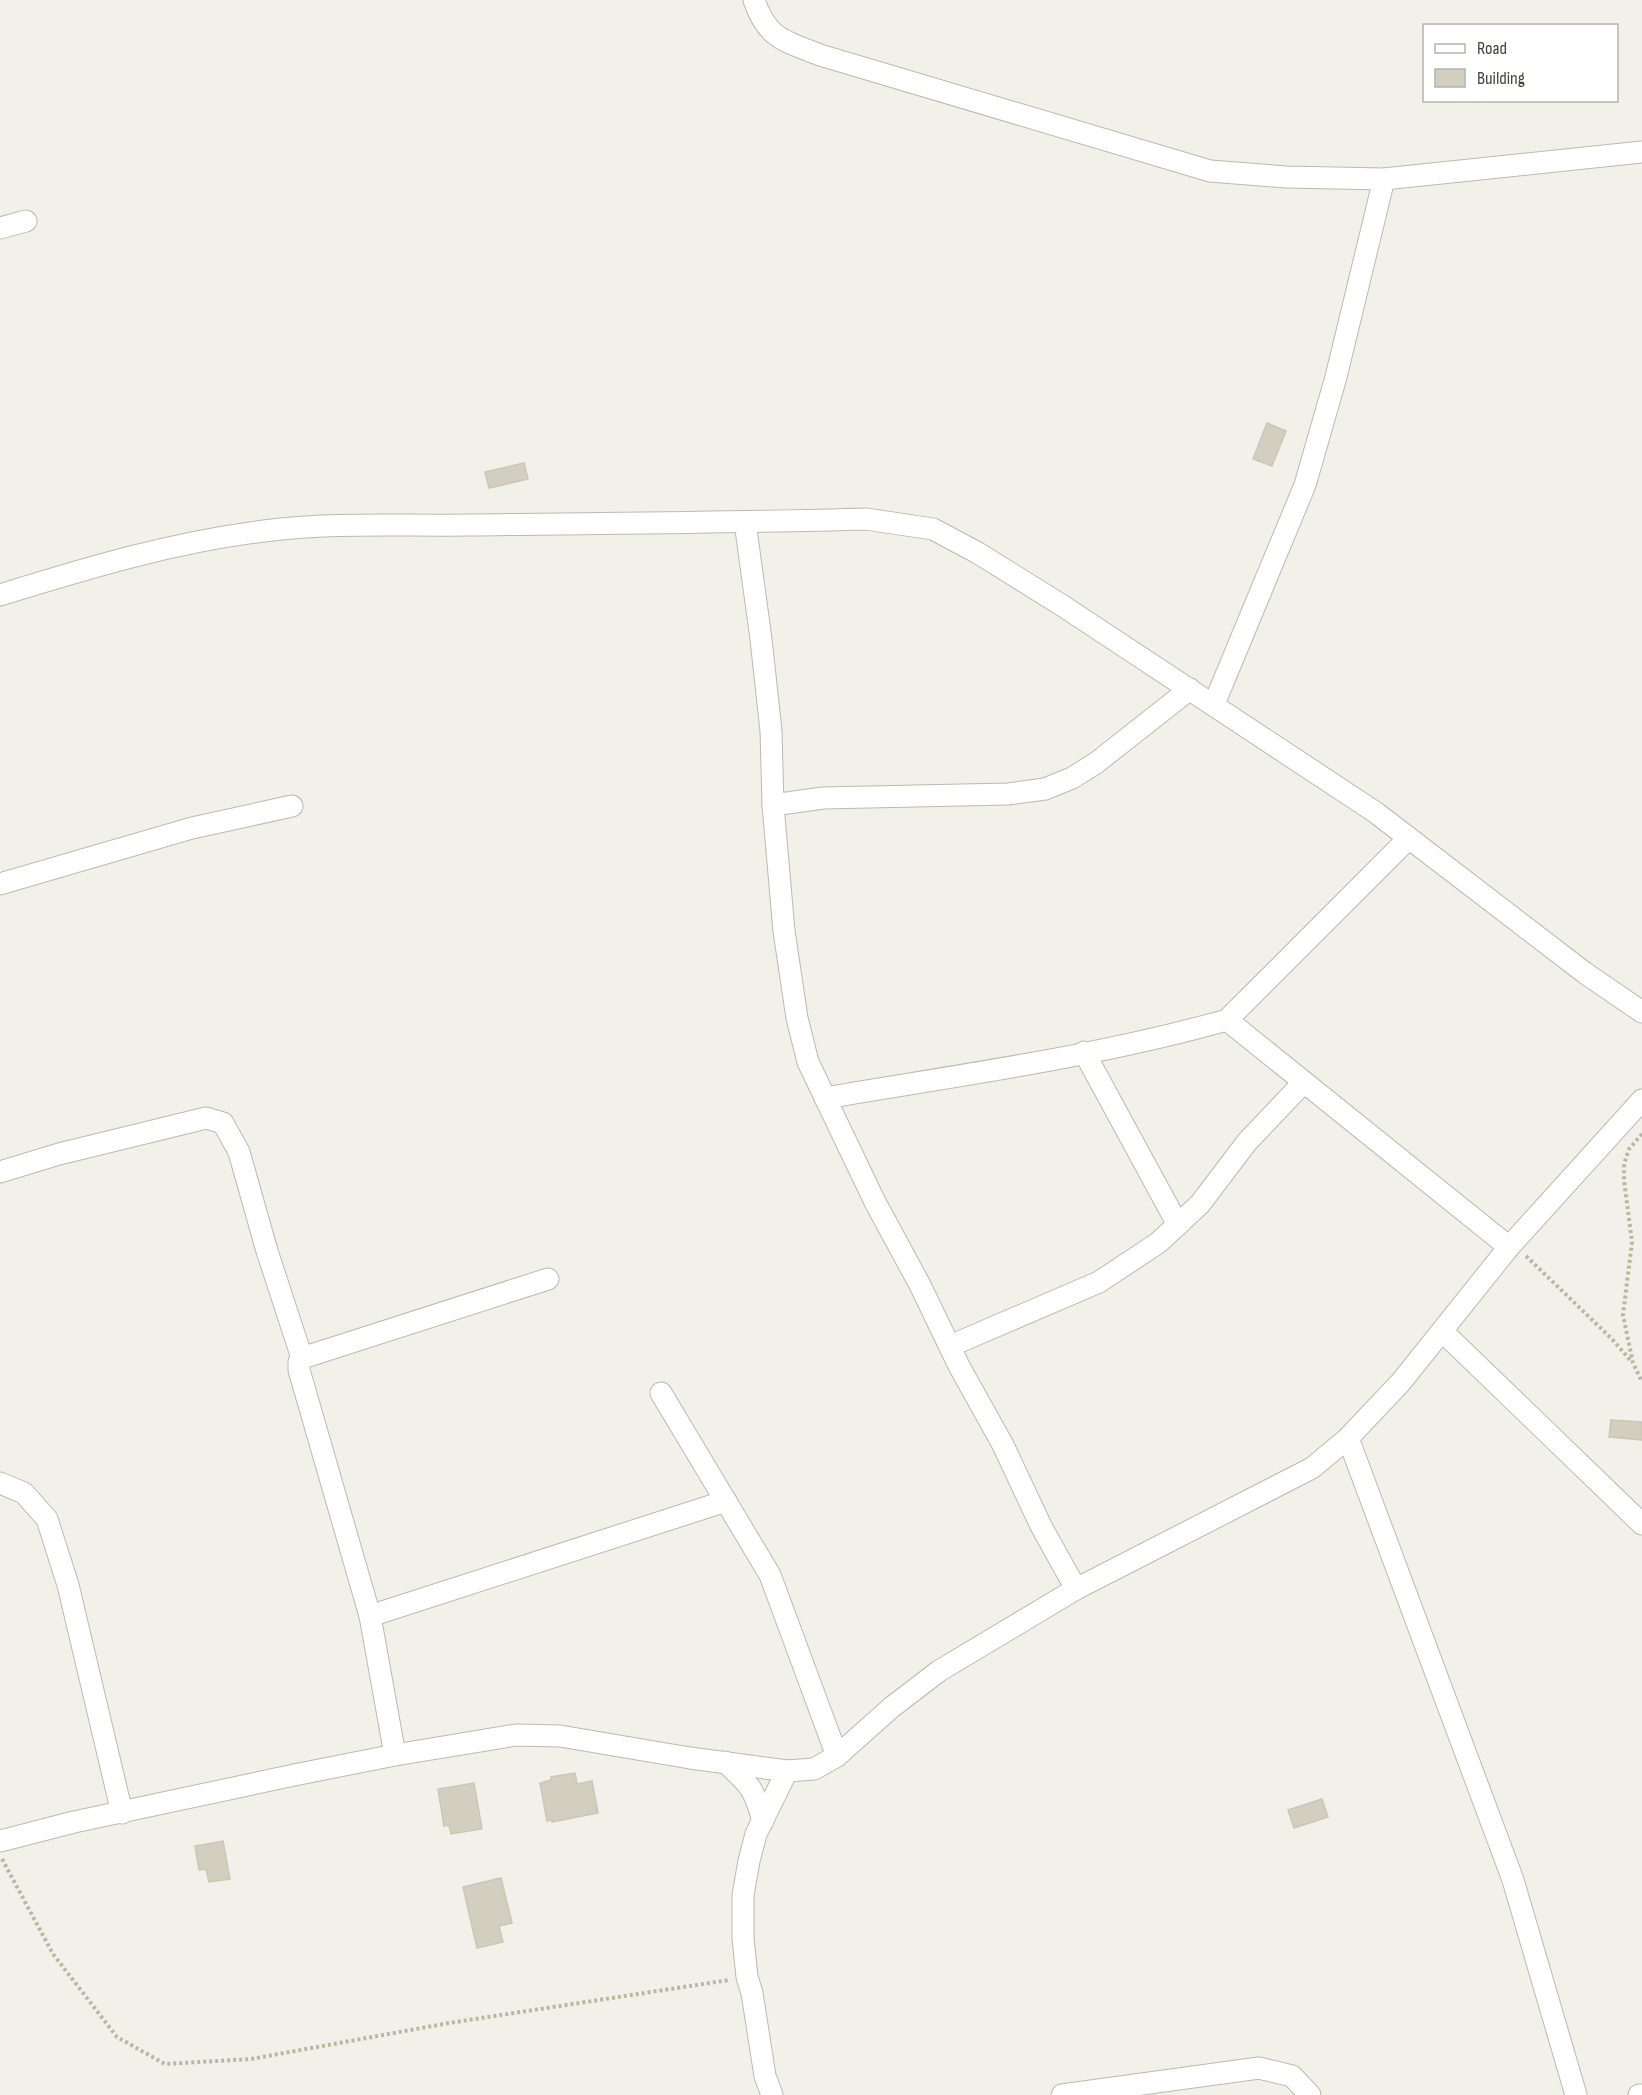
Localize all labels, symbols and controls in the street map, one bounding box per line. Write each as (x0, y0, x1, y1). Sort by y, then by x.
legend (1423, 24, 1618, 102)
text: Road (1477, 38, 1507, 59)
text: Building (1477, 68, 1525, 89)

